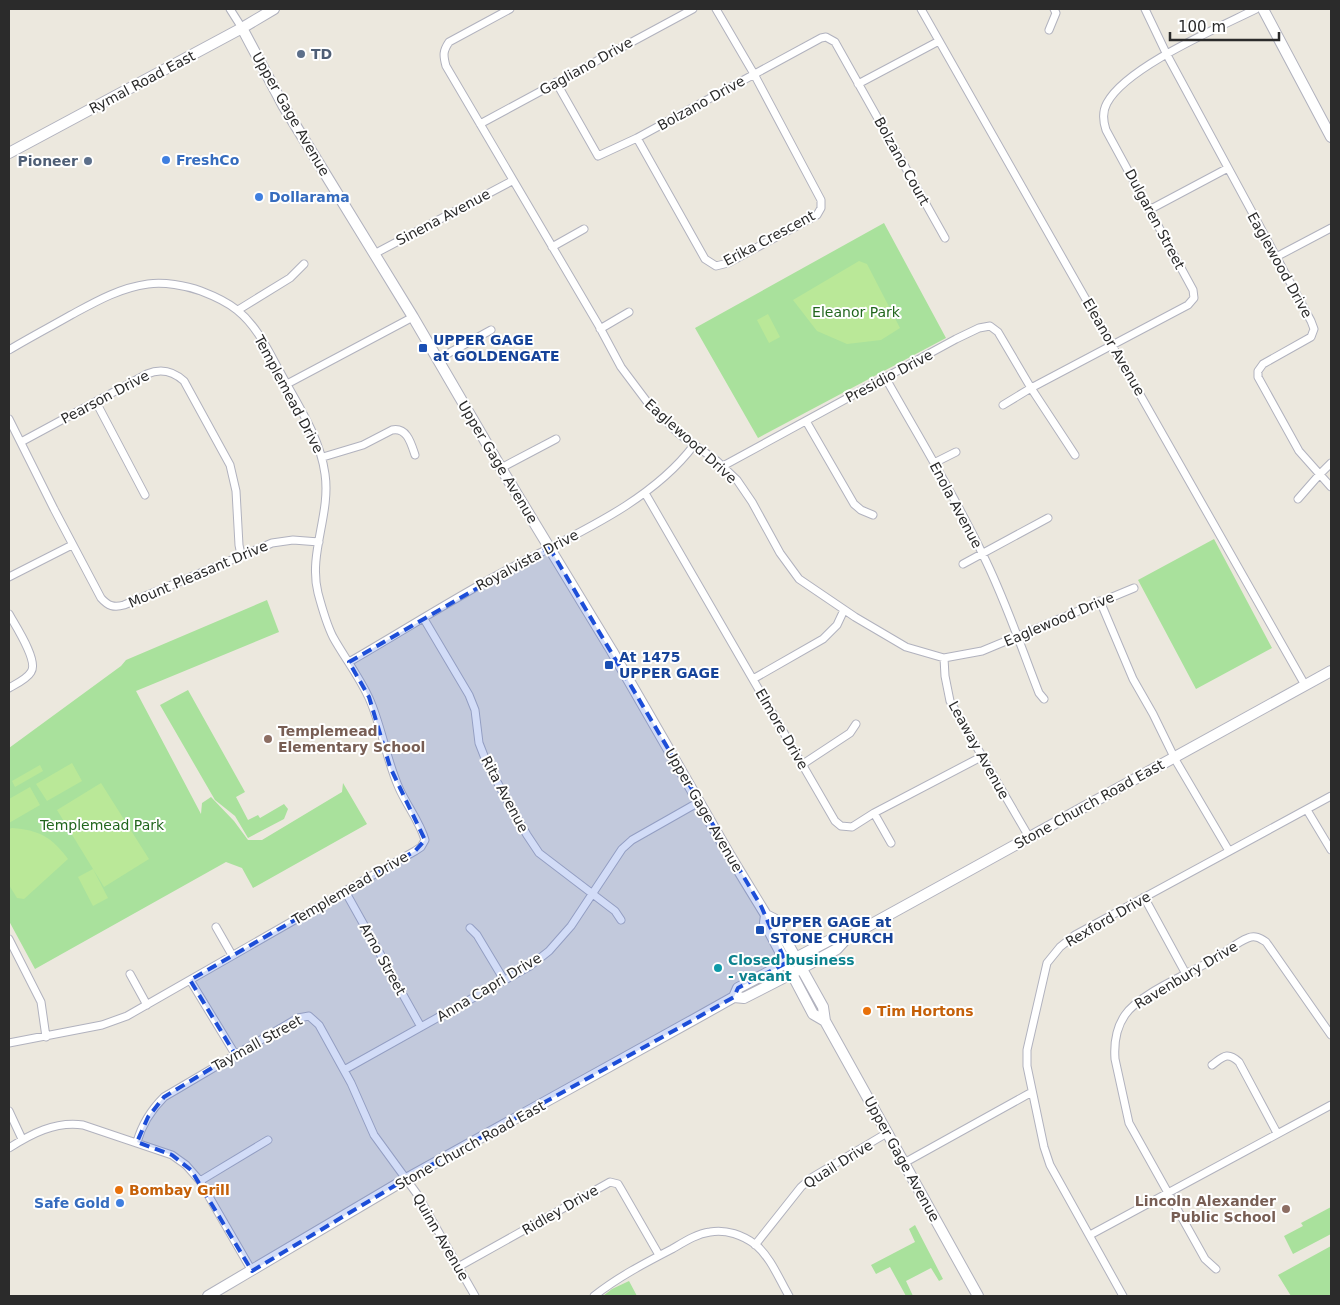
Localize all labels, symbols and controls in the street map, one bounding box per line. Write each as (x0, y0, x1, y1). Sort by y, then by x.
scale bar (1170, 10, 1279, 42)
text: 100 m (1178, 18, 1226, 36)
street label: Gagliano Drive (537, 34, 635, 98)
place label: TD (311, 46, 332, 62)
street label: Rymal Road East (86, 47, 198, 117)
marker: TD (295, 48, 307, 60)
street label: Upper Gage Avenue (249, 49, 333, 179)
street label: Bolzano Drive (655, 72, 747, 134)
street label: Bolzano Court (871, 114, 933, 208)
place label: FreshCo (176, 152, 240, 168)
place label: Pioneer (17, 153, 78, 169)
marker: FreshCo (160, 154, 172, 166)
marker: Pioneer (82, 155, 94, 167)
street label: Dulgaren Street (1122, 166, 1188, 272)
street label: Sinena Avenue (393, 185, 493, 249)
place label: Dollarama (269, 189, 350, 205)
marker: Dollarama (253, 191, 265, 203)
street label: Erika Crescent (721, 207, 818, 269)
street label: Eaglewood Drive (1244, 209, 1316, 321)
street label: Eleanor Avenue (1080, 296, 1148, 398)
park label: Eleanor Park (812, 304, 901, 320)
street label: Templemead Drive (251, 331, 327, 456)
place label: UPPER GAGE at GOLDENGATE (433, 332, 560, 364)
marker: UPPER GAGE at GOLDENGATE (417, 342, 429, 354)
street label: Presidio Drive (843, 346, 935, 406)
street label: Pearson Drive (58, 367, 152, 427)
street label: Eaglewood Drive (642, 396, 740, 486)
street label: Upper Gage Avenue (455, 398, 541, 526)
street label: Enola Avenue (927, 459, 985, 551)
street label: Royalvista Drive (473, 526, 581, 594)
street label: Mount Pleasant Drive (126, 537, 270, 611)
street label: Eaglewood Drive (1002, 589, 1116, 649)
place label: At 1475 UPPER GAGE (619, 649, 720, 681)
marker: At 1475 UPPER GAGE (603, 659, 615, 671)
street label: Elmore Drive (752, 686, 812, 772)
street label: Leaway Avenue (945, 698, 1013, 802)
place label: Templemead Elementary School (278, 723, 425, 755)
marker: Templemead Elementary School (262, 733, 274, 745)
street label: Upper Gage Avenue (662, 745, 746, 875)
street label: Rita Avenue (478, 753, 532, 835)
street label: Stone Church Road East (1011, 756, 1167, 852)
park label: Templemead Park (39, 817, 165, 833)
street label: Templemead Drive (288, 848, 411, 928)
street label: Rexford Drive (1063, 888, 1153, 950)
place label: UPPER GAGE at STONE CHURCH (770, 914, 894, 946)
street label: Arno Street (357, 920, 410, 998)
marker: UPPER GAGE at STONE CHURCH (754, 924, 766, 936)
street label: Ravenbury Drive (1132, 938, 1240, 1012)
street label: Anna Capri Drive (434, 949, 544, 1025)
place label: Closed business - vacant (728, 952, 855, 984)
marker: Closed business - vacant (712, 962, 724, 974)
place label: Tim Hortons (877, 1003, 974, 1019)
marker: Tim Hortons (861, 1005, 873, 1017)
street label: Taymall Street (208, 1011, 305, 1075)
street label: Upper Gage Avenue (861, 1094, 943, 1224)
street label: Stone Church Road East (392, 1097, 548, 1193)
street label: Quail Drive (801, 1137, 875, 1191)
place label: Bombay Grill (129, 1182, 230, 1198)
street label: Ridley Drive (519, 1182, 601, 1238)
marker: Bombay Grill (113, 1184, 125, 1196)
street label: Quinn Avenue (410, 1191, 472, 1283)
place label: Lincoln Alexander Public School (1135, 1193, 1276, 1225)
place label: Safe Gold (34, 1195, 110, 1211)
marker: Safe Gold (114, 1197, 126, 1209)
marker: Lincoln Alexander Public School (1280, 1203, 1292, 1215)

